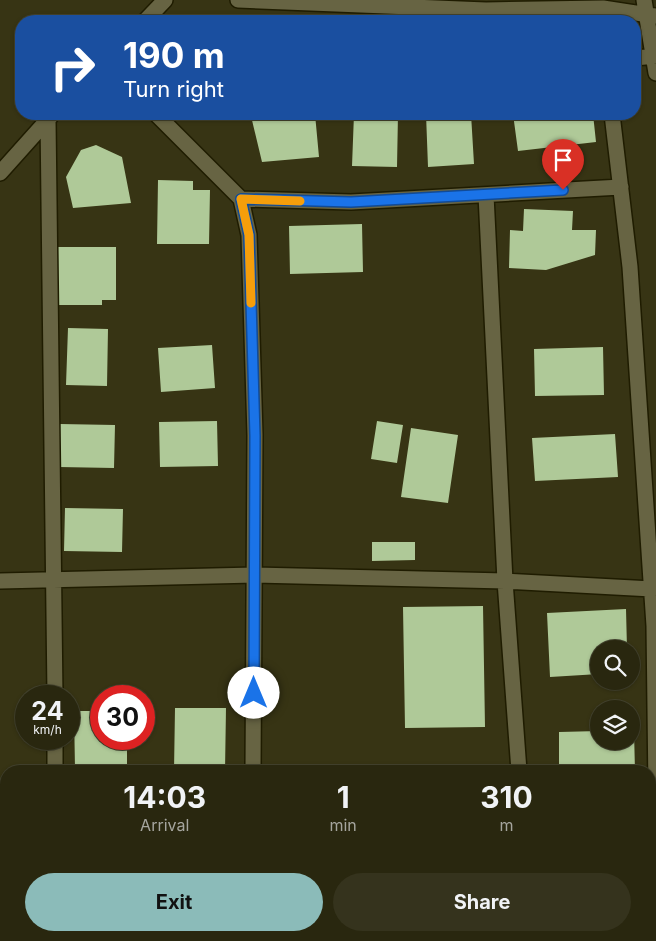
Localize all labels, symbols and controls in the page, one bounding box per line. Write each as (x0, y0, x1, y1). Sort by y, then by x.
text: 190 m (123, 34, 225, 76)
icon: right (40, 35, 105, 100)
text: Turn right (123, 76, 224, 102)
pin (542, 139, 584, 190)
icon: arrive (549, 146, 577, 174)
map controls (590, 640, 640, 750)
button: search (590, 640, 640, 690)
position arrow (227, 666, 279, 718)
speed limit sign: 30 (90, 685, 155, 750)
text: 24 (31, 696, 64, 726)
button: layers (590, 700, 640, 750)
text: km/h (33, 722, 62, 737)
text: 14:03 (123, 779, 206, 815)
text: 1 (337, 779, 350, 815)
text: 310 (480, 779, 533, 815)
text: Arrival (140, 815, 189, 835)
text: min (329, 815, 357, 835)
text: m (499, 815, 513, 835)
button: Exit (25, 873, 323, 931)
button: Share (333, 873, 631, 931)

